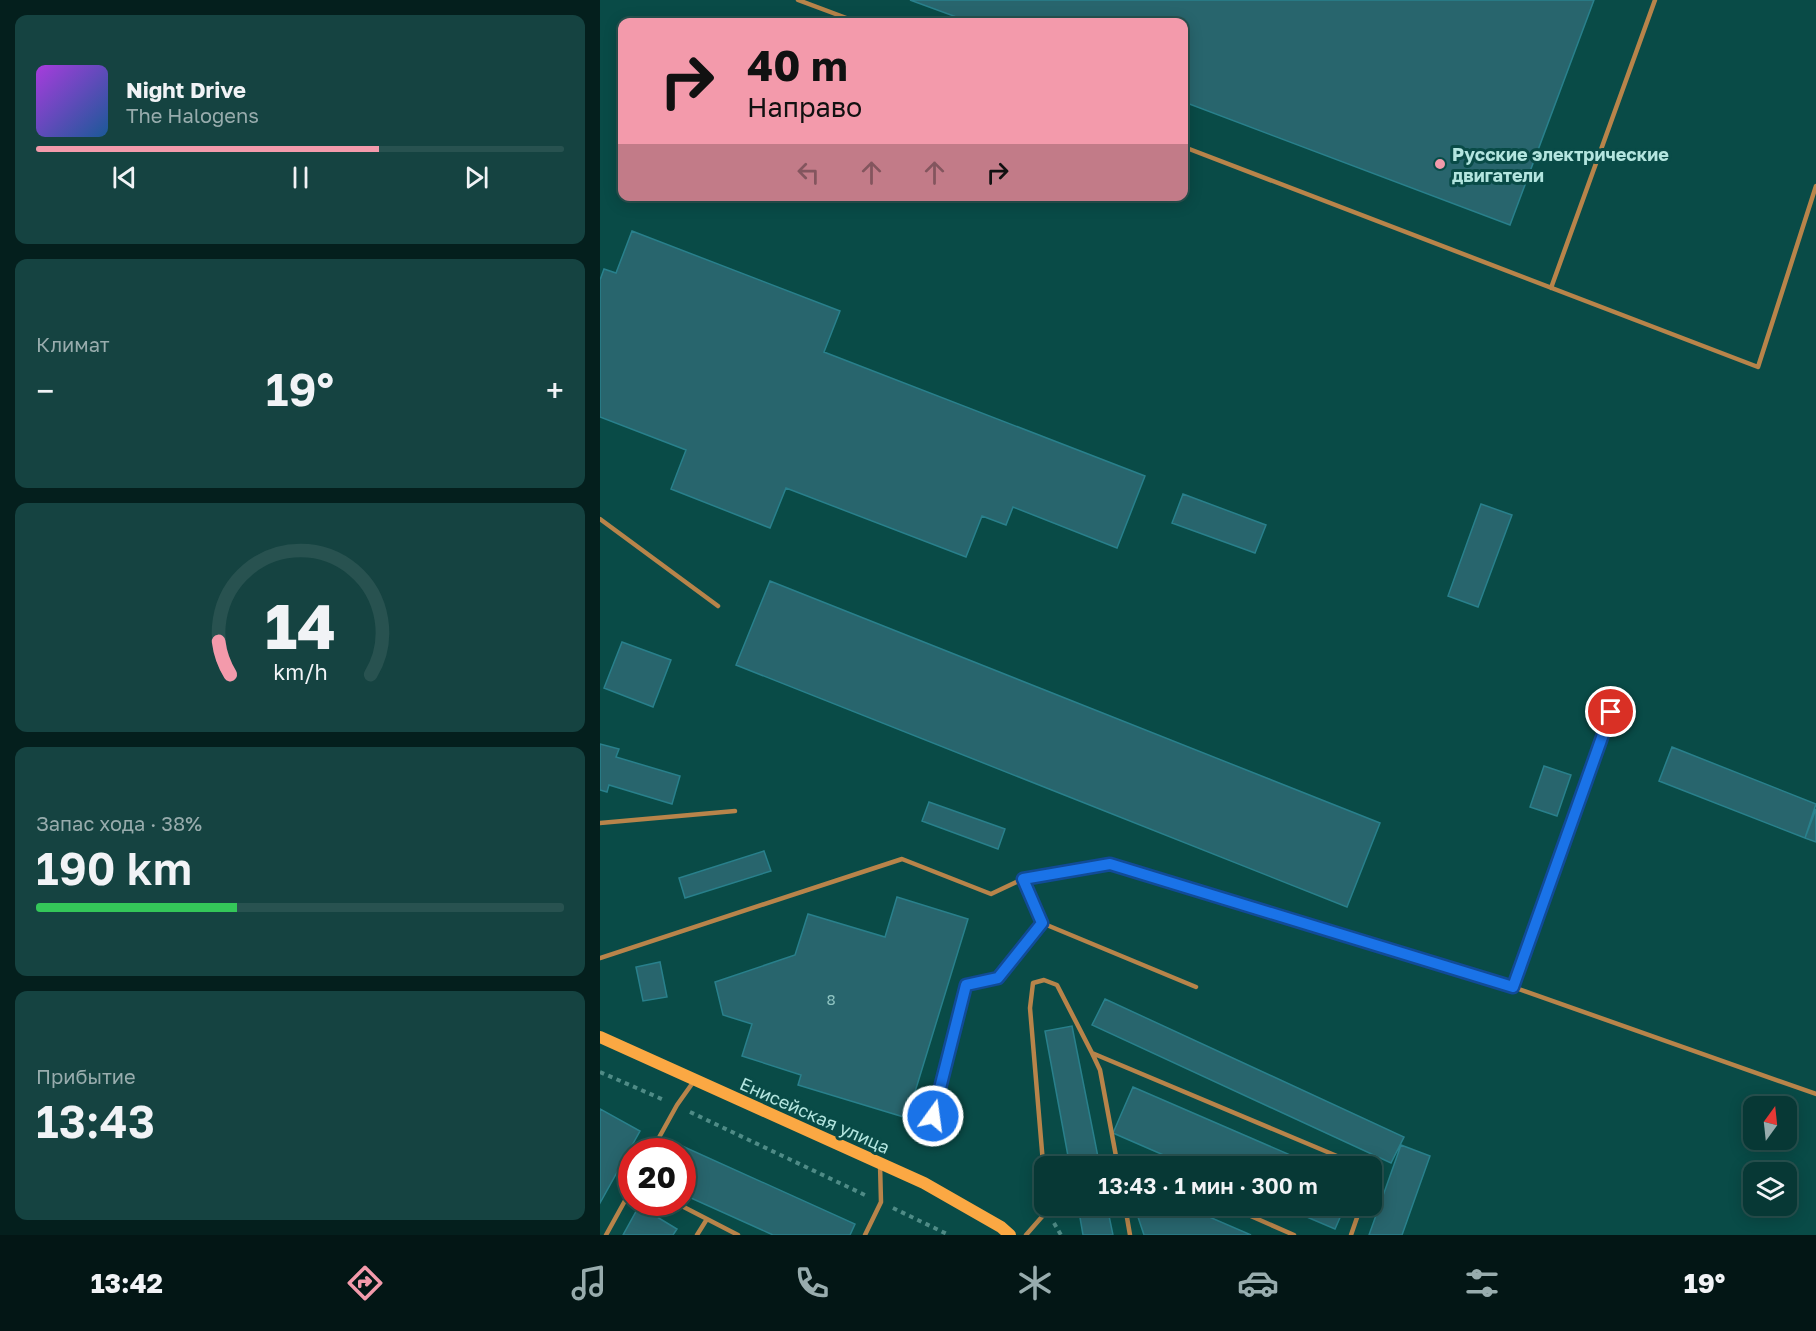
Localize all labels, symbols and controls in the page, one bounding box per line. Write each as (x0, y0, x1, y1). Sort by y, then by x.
text: 40 m (747, 40, 848, 90)
icon: right (648, 42, 726, 120)
text: Night Drive (126, 76, 246, 103)
text: Направо (747, 91, 862, 123)
text: The Halogens (126, 103, 259, 127)
place label: Русские электрические двигатели (1452, 143, 1669, 186)
icon: left (792, 156, 825, 189)
icon: ahead (855, 156, 888, 189)
icon: ahead (918, 156, 951, 189)
icon: right (981, 156, 1014, 189)
marker: Русские электрические двигатели (1433, 157, 1447, 171)
icon: previous (108, 161, 141, 194)
icon: pause (284, 161, 317, 194)
icon: next (460, 161, 493, 194)
text: Климат (36, 332, 110, 356)
text: 19° (266, 362, 334, 416)
text: − (36, 371, 54, 410)
text: + (546, 371, 564, 410)
text: 14 (264, 588, 336, 663)
text: km/h (273, 659, 327, 685)
pin (1585, 686, 1636, 737)
icon: arrive (1594, 695, 1627, 728)
text: Запас хода · 38% (36, 811, 202, 835)
text: 190 km (36, 841, 192, 895)
house number: 8 (826, 990, 836, 1008)
text: Прибытие (36, 1064, 136, 1088)
street label: Енисейская улица (737, 1072, 893, 1158)
position arrow (901, 1084, 965, 1148)
text: 13:43 (36, 1094, 155, 1148)
north arrow (1743, 1096, 1797, 1150)
map controls (1743, 1096, 1797, 1216)
speed limit sign: 20 (618, 1138, 696, 1216)
button: layers (1743, 1162, 1797, 1216)
text: 13:43 · 1 мин · 300 m (1098, 1172, 1318, 1199)
icon: directions (344, 1262, 386, 1304)
icon: music (568, 1262, 610, 1304)
icon: phone (791, 1262, 833, 1304)
icon: climate (1014, 1262, 1056, 1304)
icon: car (1237, 1262, 1279, 1304)
icon: filters (1461, 1262, 1503, 1304)
text: 13:42 (91, 1267, 163, 1299)
text: 19° (1684, 1267, 1725, 1299)

